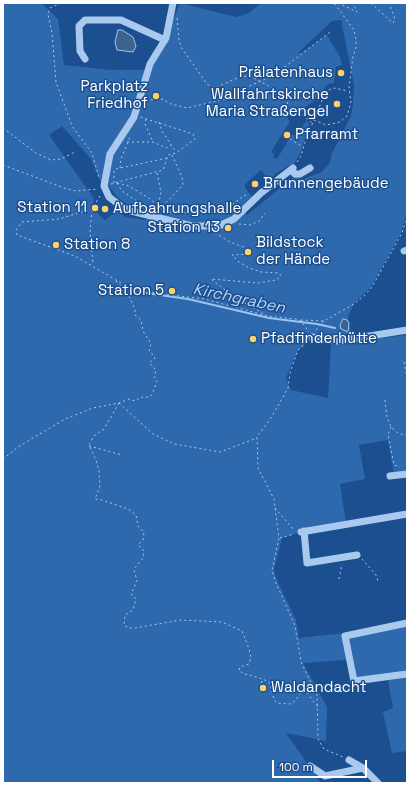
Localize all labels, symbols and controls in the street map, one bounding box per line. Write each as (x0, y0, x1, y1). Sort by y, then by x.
place label: Prälatenhaus (239, 64, 333, 82)
marker: Prälatenhaus (336, 68, 346, 78)
place label: Parkplatz Friedhof (81, 78, 148, 113)
place label: Wallfahrtskirche Maria Straßengel (206, 86, 329, 121)
marker: Parkplatz Friedhof (151, 91, 161, 101)
marker: Wallfahrtskirche Maria Straßengel (332, 99, 342, 109)
place label: Pfarramt (295, 126, 358, 144)
marker: Pfarramt (282, 130, 292, 140)
place label: Brunnengebäude (263, 175, 389, 193)
marker: Brunnengebäude (250, 179, 260, 189)
place label: Station 11 (17, 199, 87, 217)
place label: Aufbahrungshalle (113, 200, 241, 218)
marker: Station 11 (90, 203, 100, 213)
marker: Aufbahrungshalle (100, 204, 110, 214)
place label: Station 13 (148, 219, 220, 237)
marker: Station 13 (223, 223, 233, 233)
place label: Bildstock der Hände (256, 234, 330, 269)
place label: Station 8 (64, 236, 130, 254)
marker: Station 8 (51, 240, 61, 250)
marker: Bildstock der Hände (243, 247, 253, 257)
water label: Kirchgraben (191, 280, 287, 318)
place label: Station 5 (98, 282, 164, 300)
marker: Station 5 (167, 286, 177, 296)
place label: Pfadfinderhütte (261, 330, 377, 348)
marker: Pfadfinderhütte (248, 334, 258, 344)
place label: Waldandacht (271, 679, 367, 697)
marker: Waldandacht (258, 683, 268, 693)
scale bar (274, 752, 369, 778)
text: 100 m (279, 759, 313, 775)

